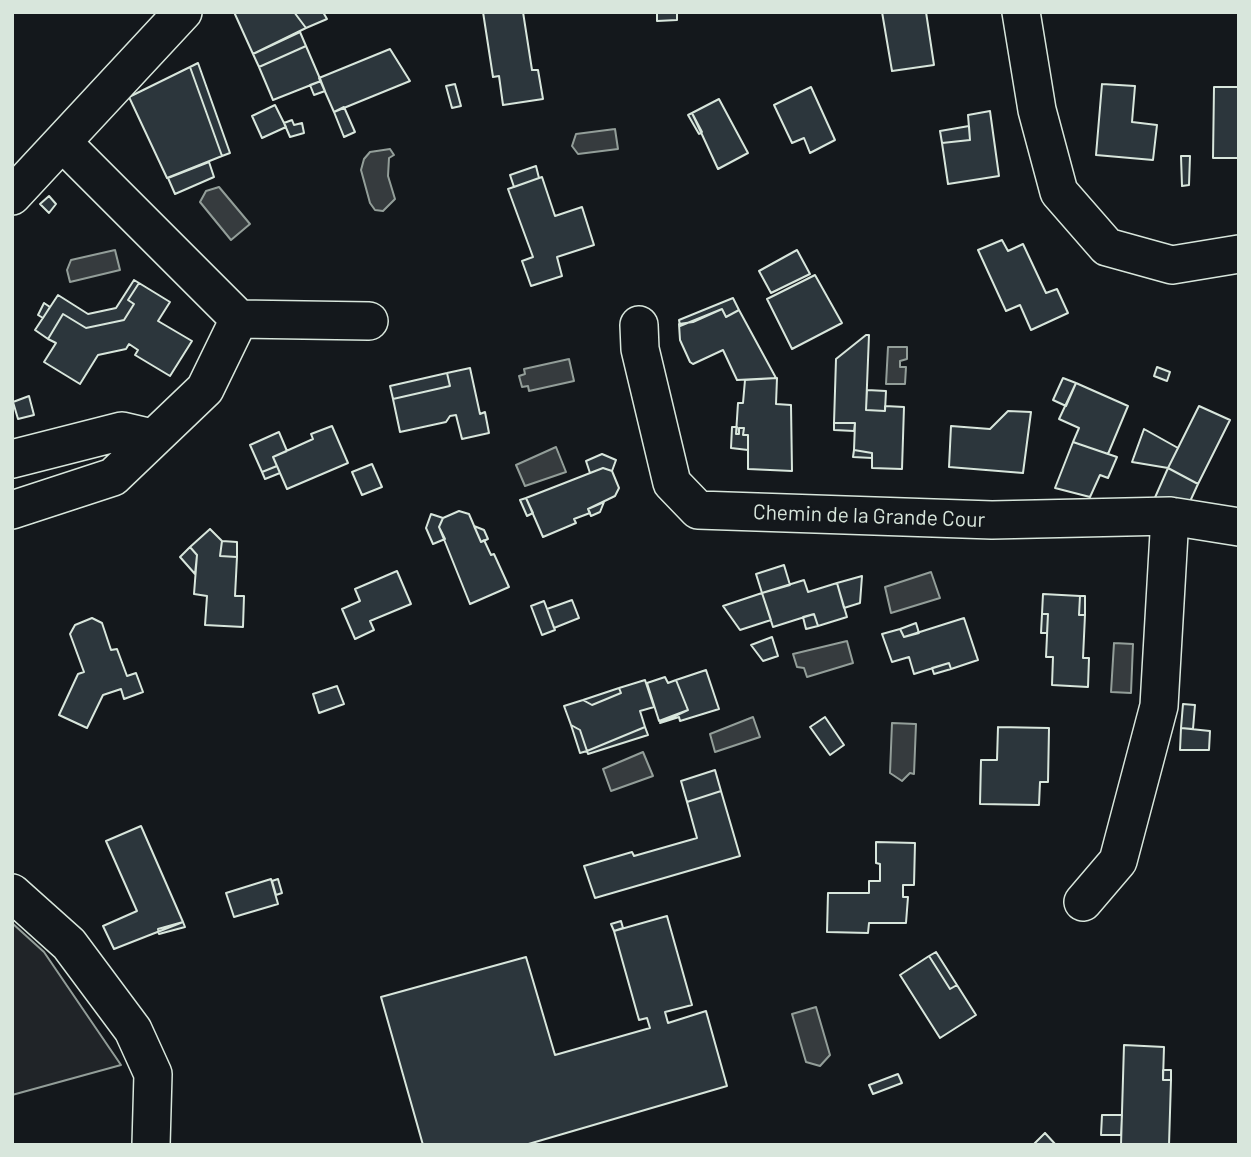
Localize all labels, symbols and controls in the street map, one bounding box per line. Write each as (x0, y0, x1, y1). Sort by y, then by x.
street label: Chemin de la Grande Cour (752, 499, 986, 533)

